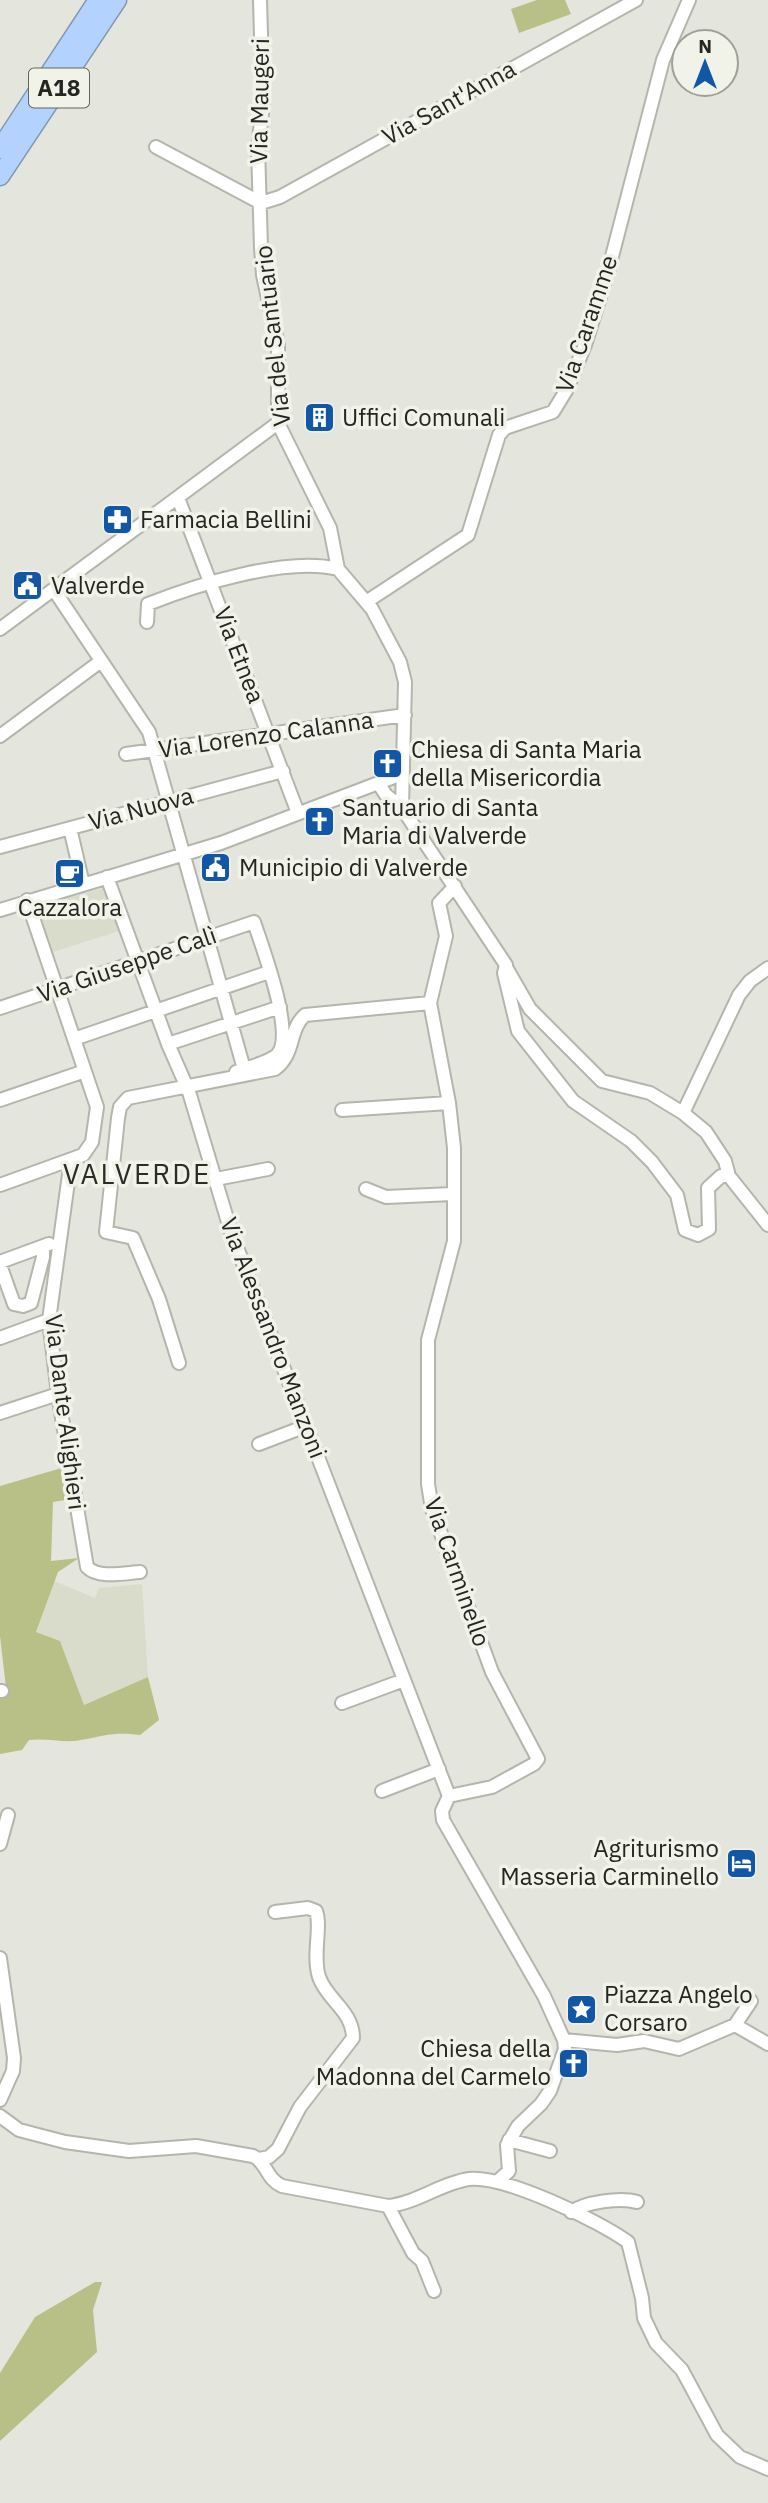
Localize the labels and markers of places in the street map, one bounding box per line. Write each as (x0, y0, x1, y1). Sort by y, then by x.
building icon: Uffici Comunali (302, 401, 336, 435)
place label: Uffici Comunali (342, 401, 505, 433)
pharmacy icon: Farmacia Bellini (100, 503, 134, 537)
place label: Farmacia Bellini (140, 503, 312, 535)
public building icon: Valverde (11, 569, 45, 603)
place label: Valverde (51, 569, 145, 601)
place label: Chiesa di Santa Maria della Misericordia (411, 733, 642, 793)
church icon: Chiesa di Santa Maria della Misericordia (371, 747, 405, 781)
place label: Santuario di Santa Maria di Valverde (342, 791, 539, 851)
church icon: Santuario di Santa Maria di Valverde (302, 805, 336, 839)
public building icon: Municipio di Valverde (199, 851, 233, 885)
place label: Municipio di Valverde (239, 851, 468, 883)
cafe icon: Cazzalora (53, 857, 87, 891)
place label: Cazzalora (18, 891, 122, 923)
place label: Agriturismo Masseria Carminello (500, 1832, 719, 1892)
hotel icon: Agriturismo Masseria Carminello (725, 1846, 759, 1880)
place label: Piazza Angelo Corsaro (604, 1978, 753, 2038)
place icon: Piazza Angelo Corsaro (564, 1992, 598, 2026)
place label: Chiesa della Madonna del Carmelo (316, 2032, 551, 2092)
church icon: Chiesa della Madonna del Carmelo (557, 2046, 591, 2080)

